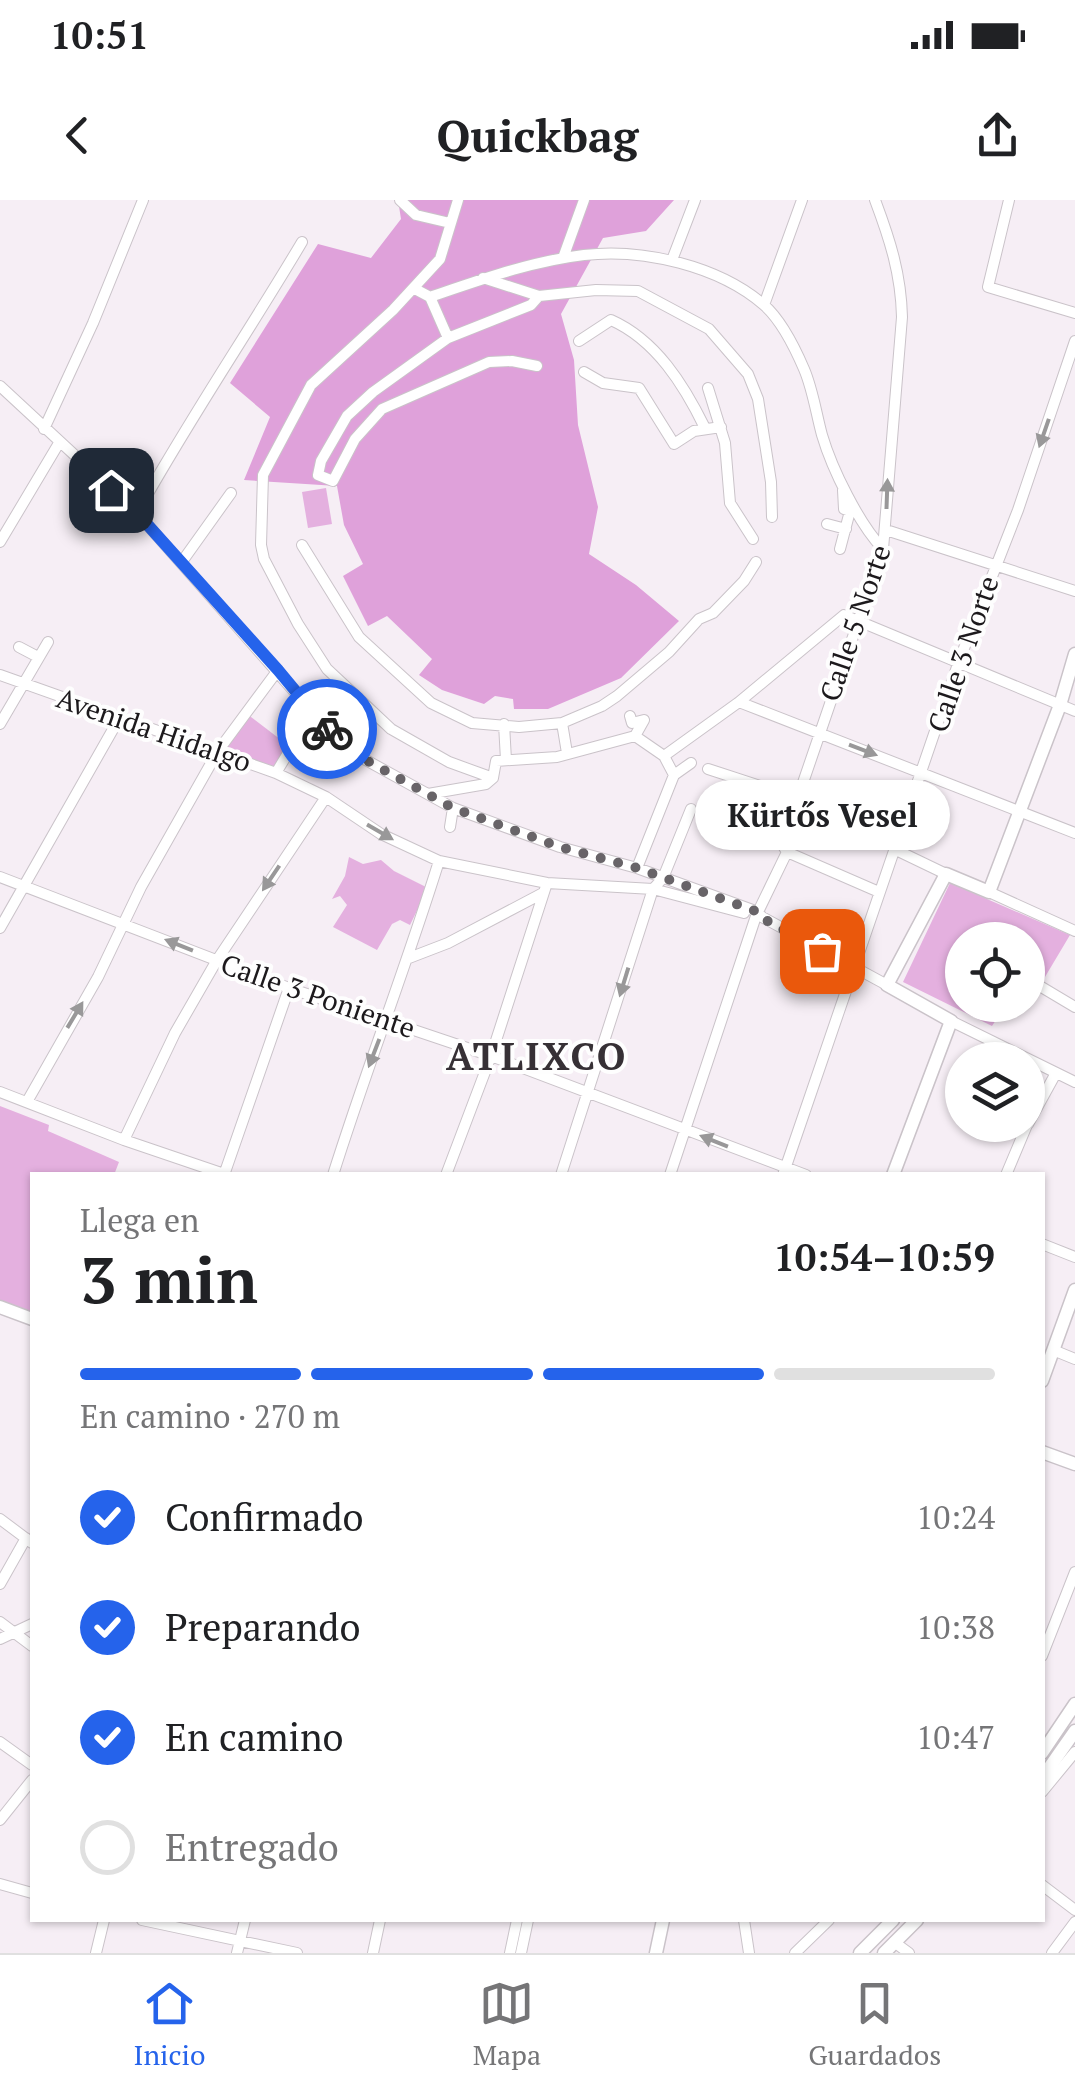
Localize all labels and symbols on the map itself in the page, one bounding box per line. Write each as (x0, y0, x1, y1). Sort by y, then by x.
one-way arrow (1035, 418, 1050, 448)
pin (69, 448, 154, 533)
one-way arrow (879, 477, 895, 509)
street label: Calle 5 Norte (811, 540, 899, 706)
street label: Calle 3 Norte (919, 571, 1007, 737)
street label: Avenida Hidalgo (52, 679, 256, 780)
courier (277, 679, 377, 779)
one-way arrow (848, 742, 878, 758)
callout: Kürtős Vesel (694, 781, 950, 851)
one-way arrow (366, 823, 394, 840)
one-way arrow (262, 864, 281, 891)
pin (780, 909, 865, 994)
one-way arrow (164, 937, 194, 953)
street label: Calle 3 Poniente (216, 945, 420, 1046)
one-way arrow (616, 968, 631, 998)
one-way arrow (66, 1001, 83, 1029)
district label: ATLIXCO (446, 1031, 628, 1081)
one-way arrow (366, 1038, 381, 1068)
one-way arrow (699, 1132, 729, 1148)

